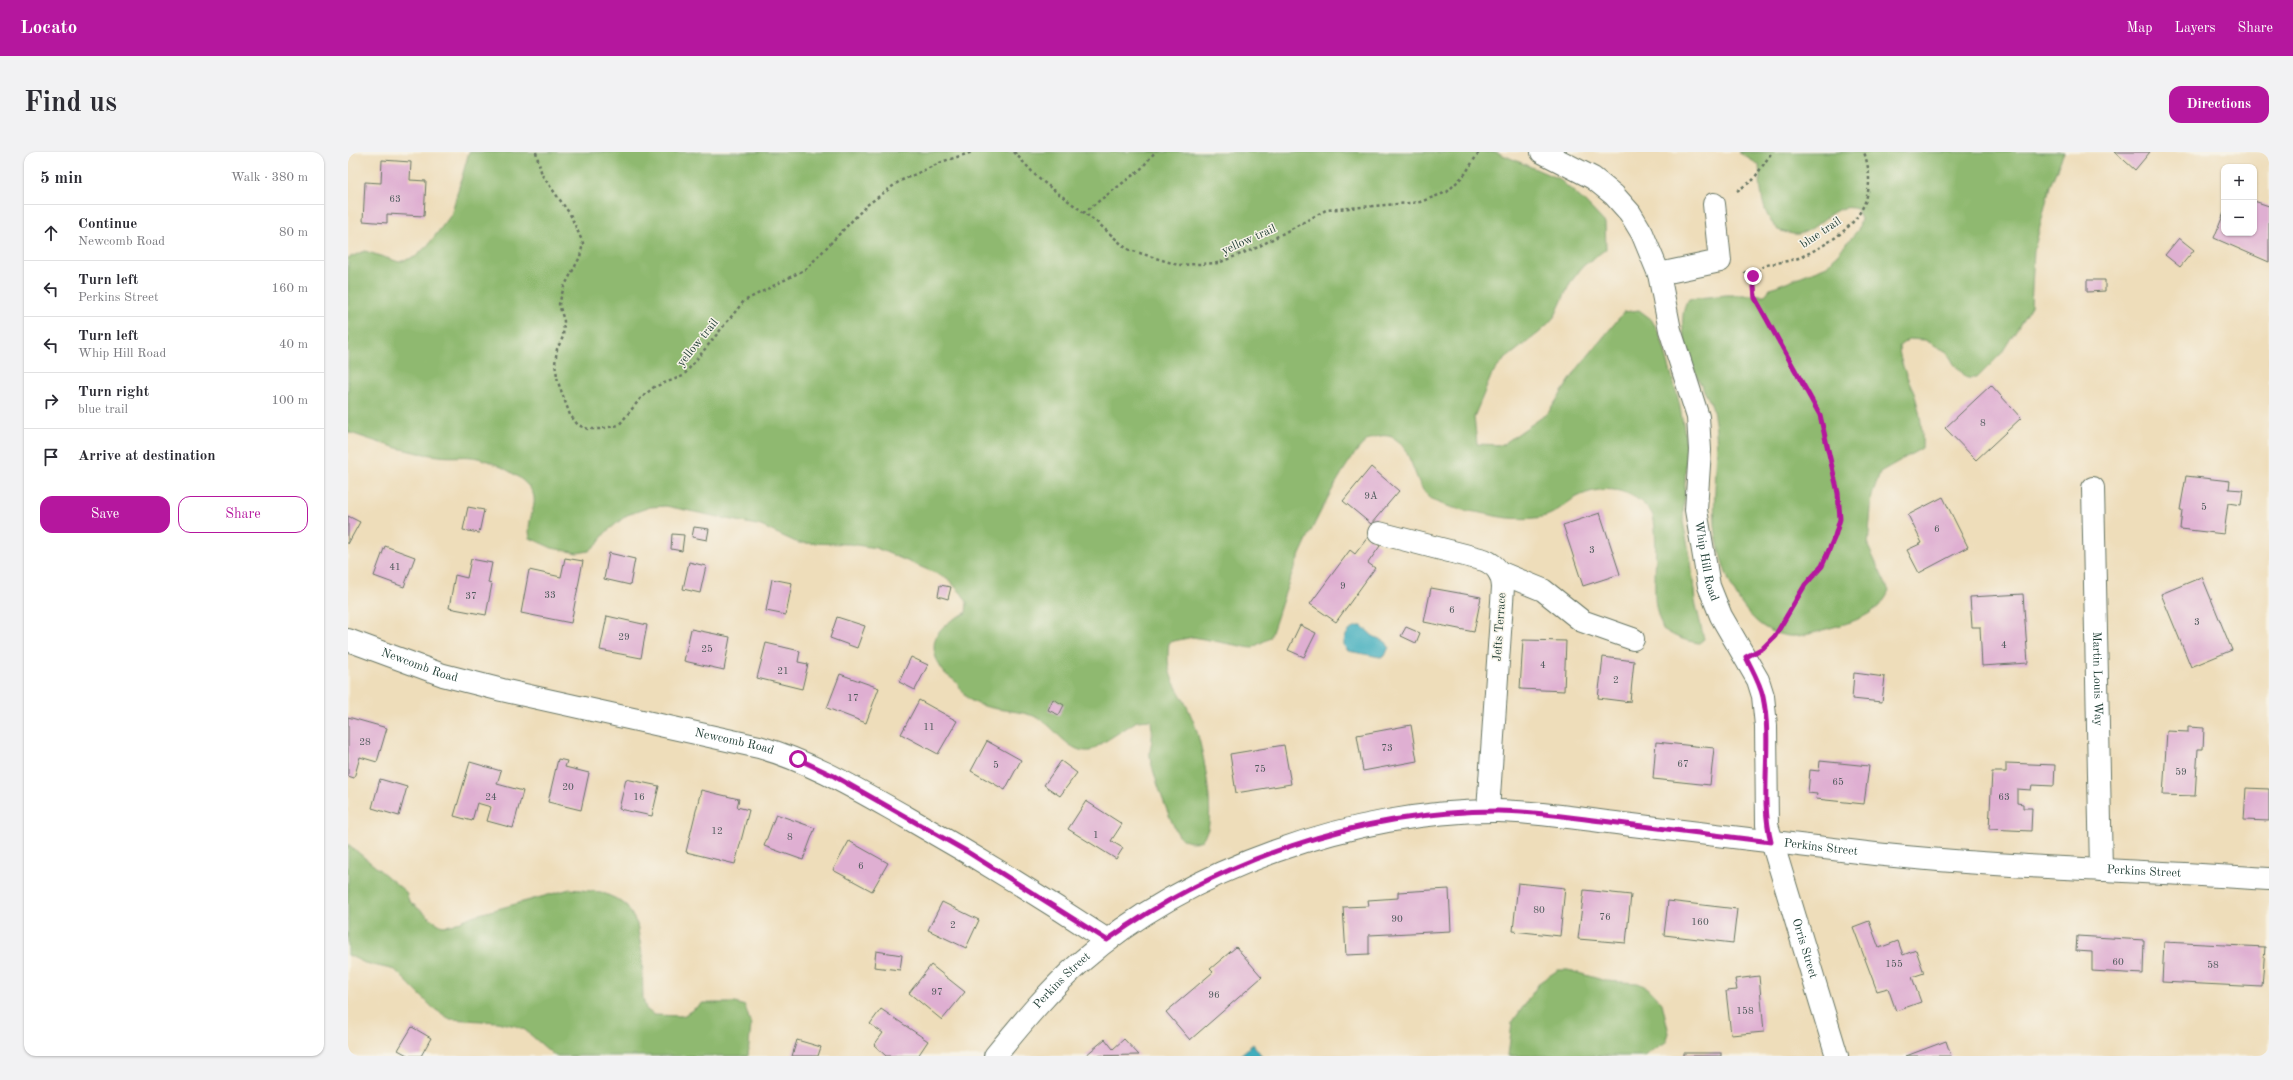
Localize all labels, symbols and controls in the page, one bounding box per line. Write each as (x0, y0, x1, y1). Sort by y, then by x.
text: Locato (20, 19, 77, 38)
text: Map (2127, 21, 2153, 35)
text: Layers (2175, 21, 2216, 35)
text: Share (2238, 21, 2273, 35)
button: Directions (2169, 86, 2269, 123)
text: Find us (24, 90, 117, 118)
map controls (2221, 164, 2257, 236)
button: + (2221, 164, 2257, 200)
text: 5 min (40, 170, 83, 187)
text: Walk · 380 m (231, 171, 308, 184)
house number: 63 (389, 194, 401, 204)
button: − (2221, 200, 2257, 236)
street label: blue trail (1798, 215, 1844, 251)
text: Continue (78, 217, 137, 232)
icon: ahead (40, 222, 62, 244)
street label: yellow trail (1220, 223, 1278, 257)
text: 80 m (279, 226, 308, 239)
text: Newcomb Road (78, 235, 165, 248)
route end (1744, 267, 1762, 285)
text: Turn left (78, 273, 138, 288)
icon: left (40, 278, 62, 300)
text: 160 m (271, 282, 308, 295)
text: Perkins Street (78, 291, 159, 304)
street label: yellow trail (675, 317, 721, 369)
text: Turn left (78, 329, 138, 344)
icon: left (40, 334, 62, 356)
text: 40 m (279, 338, 308, 351)
text: Whip Hill Road (78, 347, 166, 360)
text: Turn right (78, 385, 149, 400)
icon: right (40, 390, 62, 412)
text: 100 m (271, 394, 308, 407)
text: blue trail (78, 403, 128, 416)
house number: 8 (1980, 418, 1986, 428)
icon: arrive (40, 446, 62, 468)
text: Arrive at destination (78, 449, 216, 464)
house number: 9A (1364, 491, 1378, 501)
button: Save (40, 496, 170, 533)
button: Share (178, 496, 308, 533)
house number: 5 (2201, 502, 2207, 512)
street label: Whip Hill Road (1692, 520, 1720, 603)
house number: 6 (1934, 524, 1940, 534)
house number: 3 (1589, 545, 1595, 555)
house number: 41 (389, 562, 401, 572)
house number: 9 (1340, 581, 1346, 591)
house number: 33 (544, 590, 556, 600)
house number: 37 (465, 591, 477, 601)
street label: Jefts Terrace (1492, 592, 1508, 662)
house number: 6 (1449, 605, 1455, 615)
house number: 3 (2194, 617, 2200, 627)
house number: 29 (618, 632, 630, 642)
street label: Martin Louis Way (2090, 632, 2104, 727)
house number: 4 (2001, 640, 2007, 650)
house number: 25 (701, 644, 713, 654)
street label: Newcomb Road (379, 647, 459, 685)
house number: 4 (1540, 660, 1546, 670)
house number: 21 (777, 666, 789, 676)
house number: 2 (1613, 675, 1619, 685)
house number: 17 (847, 693, 859, 703)
house number: 11 (923, 722, 935, 732)
street label: Newcomb Road (694, 727, 775, 757)
house number: 28 (359, 737, 371, 747)
house number: 73 (1381, 743, 1393, 753)
route start (789, 750, 807, 768)
house number: 67 (1677, 759, 1689, 769)
house number: 5 (993, 760, 999, 770)
house number: 75 (1254, 764, 1266, 774)
house number: 59 (2175, 767, 2187, 777)
house number: 65 (1832, 777, 1844, 787)
house number: 20 (562, 782, 574, 792)
house number: 24 (485, 792, 497, 802)
house number: 16 (633, 792, 645, 802)
house number: 63 (1998, 792, 2010, 802)
house number: 12 (711, 826, 723, 836)
house number: 1 (1093, 830, 1099, 840)
house number: 8 (787, 832, 793, 842)
street label: Perkins Street (1783, 838, 1859, 858)
house number: 6 (858, 861, 864, 871)
street label: Perkins Street (2106, 864, 2181, 880)
house number: 80 (1533, 905, 1545, 915)
house number: 76 (1599, 912, 1611, 922)
house number: 90 (1391, 914, 1403, 924)
house number: 160 (1691, 917, 1709, 927)
street label: Orris Street (1790, 917, 1819, 980)
house number: 2 (950, 920, 956, 930)
street label: Perkins Street (1032, 950, 1093, 1011)
house number: 60 (2112, 957, 2124, 967)
house number: 155 (1885, 959, 1903, 969)
house number: 58 (2207, 960, 2219, 970)
house number: 97 (931, 987, 943, 997)
house number: 96 (1208, 990, 1220, 1000)
house number: 158 (1736, 1006, 1754, 1016)

